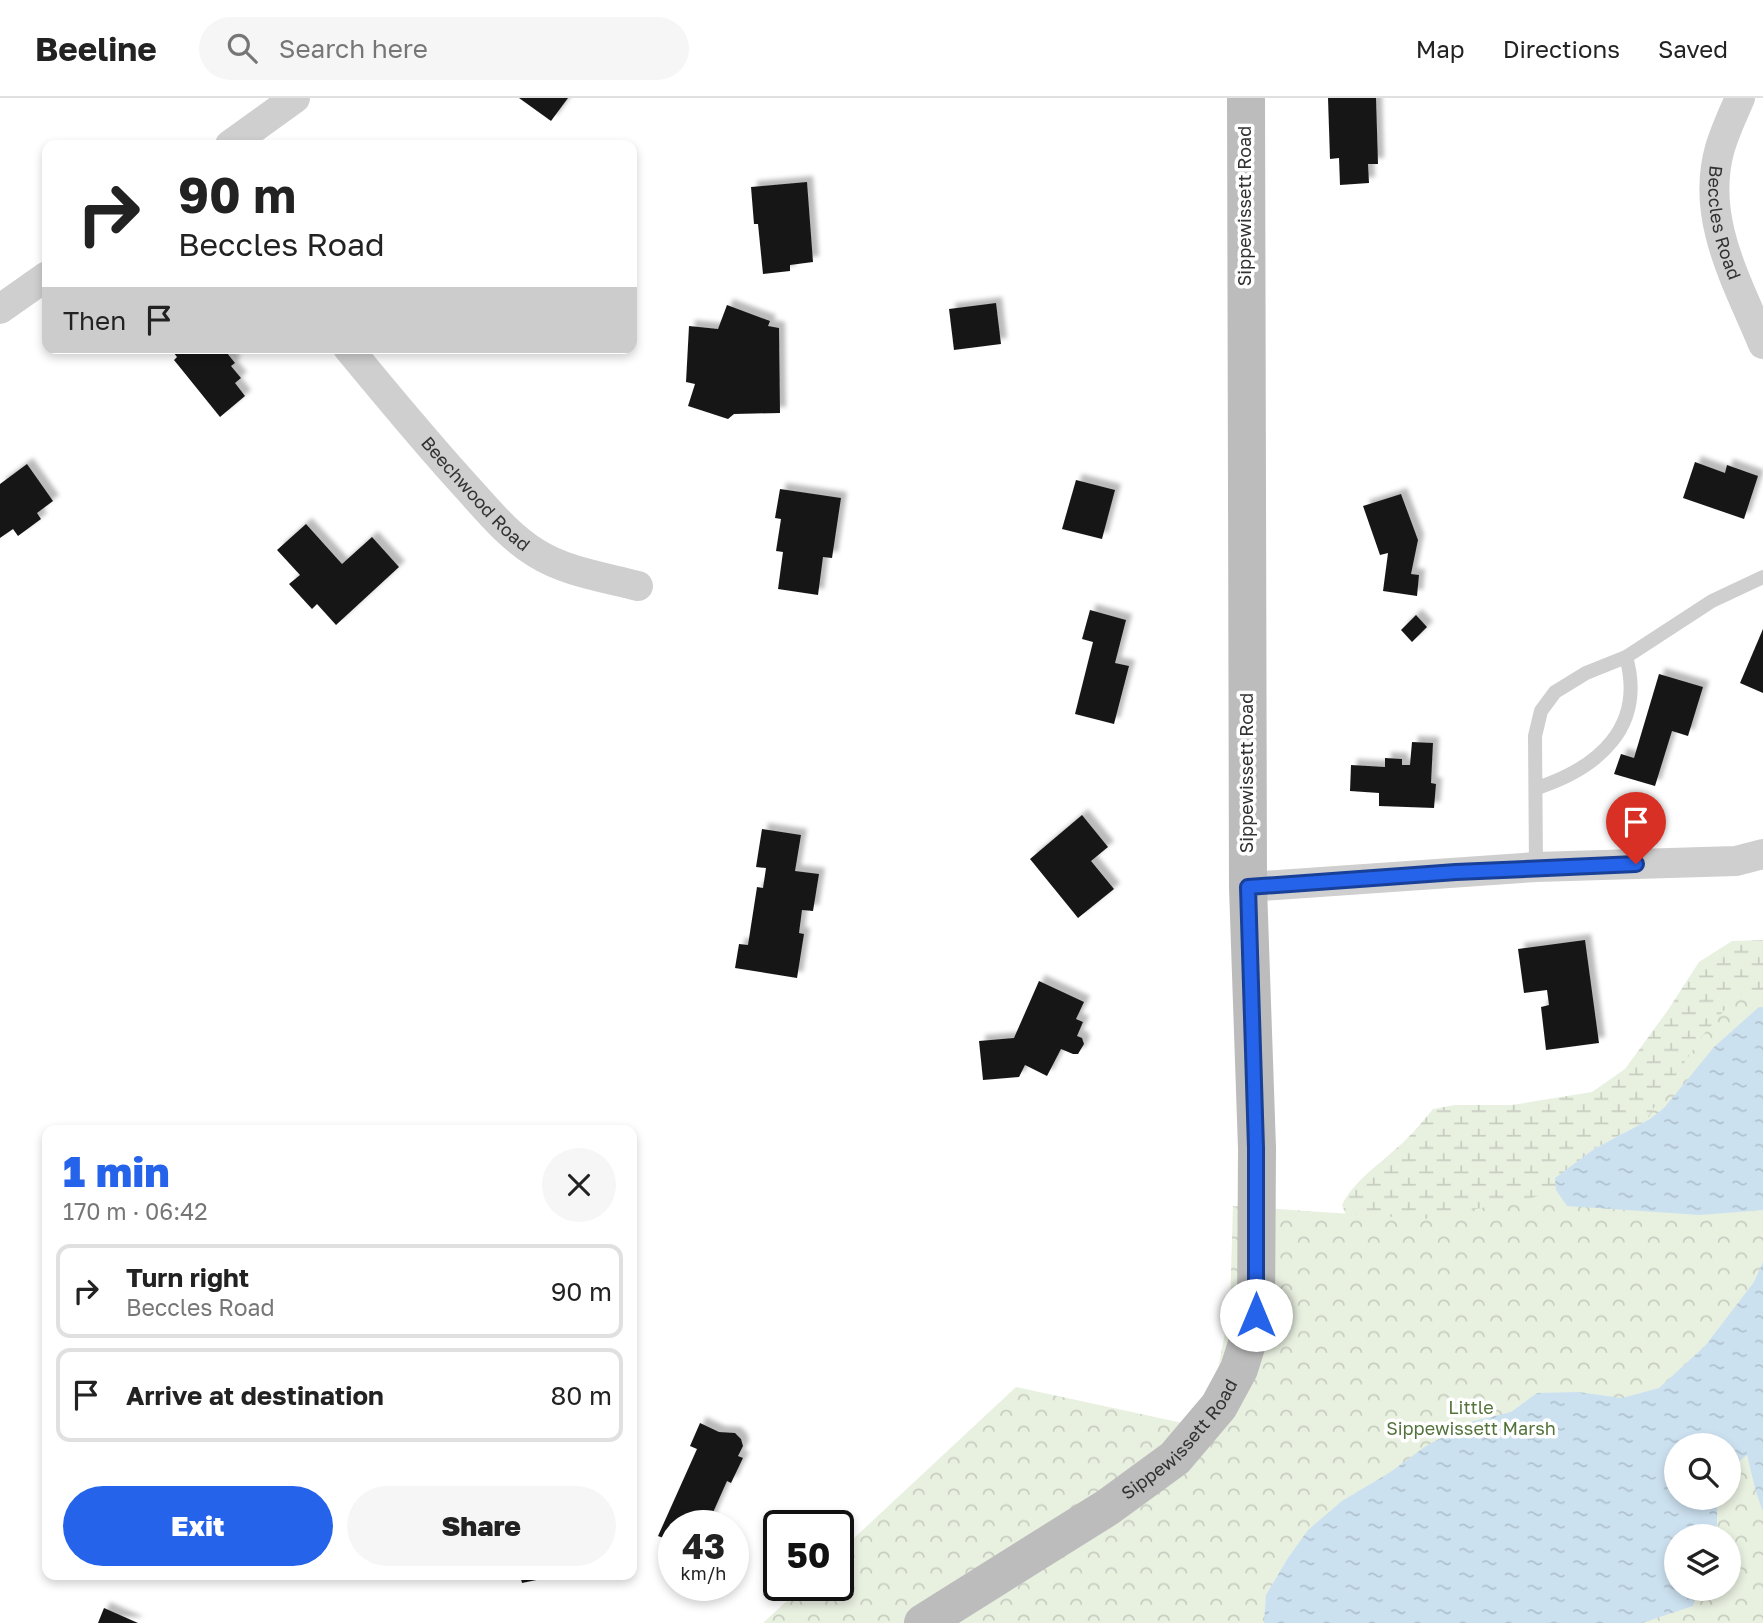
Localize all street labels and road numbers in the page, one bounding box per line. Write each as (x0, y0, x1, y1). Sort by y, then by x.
street label: Sippewissett Road (1233, 126, 1255, 286)
street label: Beccles Road (1704, 164, 1746, 282)
street label: Beechwood Road (417, 432, 535, 555)
street label: Sippewissett Road (1235, 693, 1257, 853)
street label: Sippewissett Road (1117, 1375, 1242, 1504)

